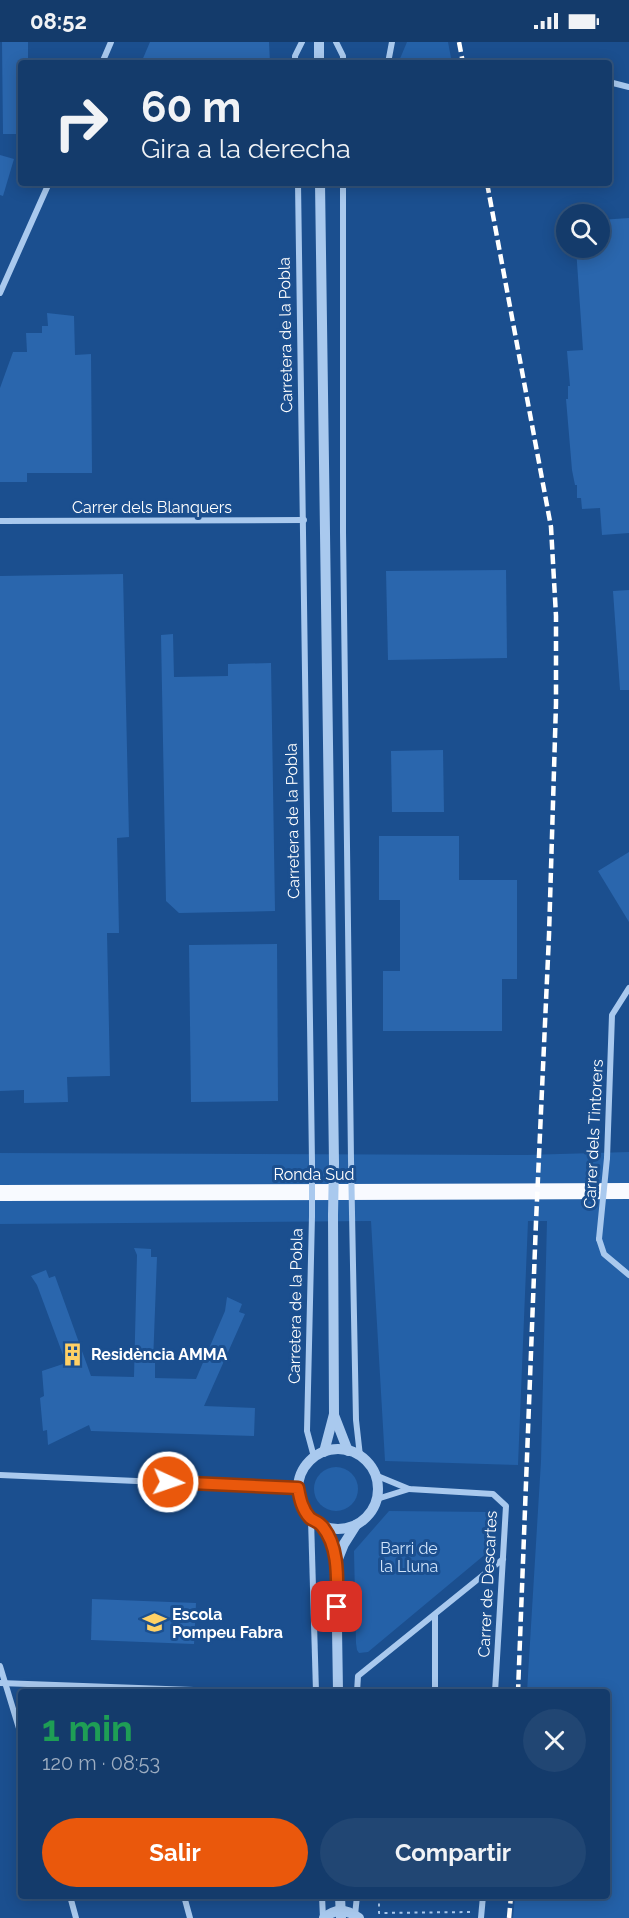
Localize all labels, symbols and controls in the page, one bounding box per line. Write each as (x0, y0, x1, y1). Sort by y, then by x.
text: 08:52 (30, 8, 87, 34)
text: 60 m (141, 83, 241, 132)
icon: right (42, 84, 120, 162)
text: Gira a la derecha (141, 133, 351, 164)
map controls (556, 204, 610, 258)
button: search (556, 204, 610, 258)
street label: Carretera de la Pobla (275, 257, 296, 413)
street label: Carrer dels Blanquers (72, 498, 232, 517)
street label: Carretera de la Pobla (282, 743, 303, 899)
street label: Carrer dels Tintorers (580, 1058, 607, 1209)
street label: Ronda Sud (274, 1165, 355, 1184)
street label: Carretera de la Pobla (285, 1228, 306, 1384)
building icon: Residència AMMA (60, 1341, 86, 1367)
place label: Residència AMMA (91, 1345, 228, 1364)
position arrow (136, 1450, 200, 1514)
street label: Carrer de Descartes (474, 1510, 501, 1658)
park label: Barri de la Lluna (380, 1539, 438, 1576)
pin (311, 1581, 362, 1632)
icon: arrive (320, 1590, 353, 1623)
place label: Escola Pompeu Fabra (172, 1605, 283, 1642)
school or university icon: Escola Pompeu Fabra (141, 1610, 167, 1636)
text: 1 min (42, 1707, 133, 1749)
button: close (523, 1709, 586, 1772)
text: 120 m · 08:53 (42, 1751, 160, 1775)
button: Salir (42, 1818, 308, 1887)
button: Compartir (320, 1818, 586, 1887)

